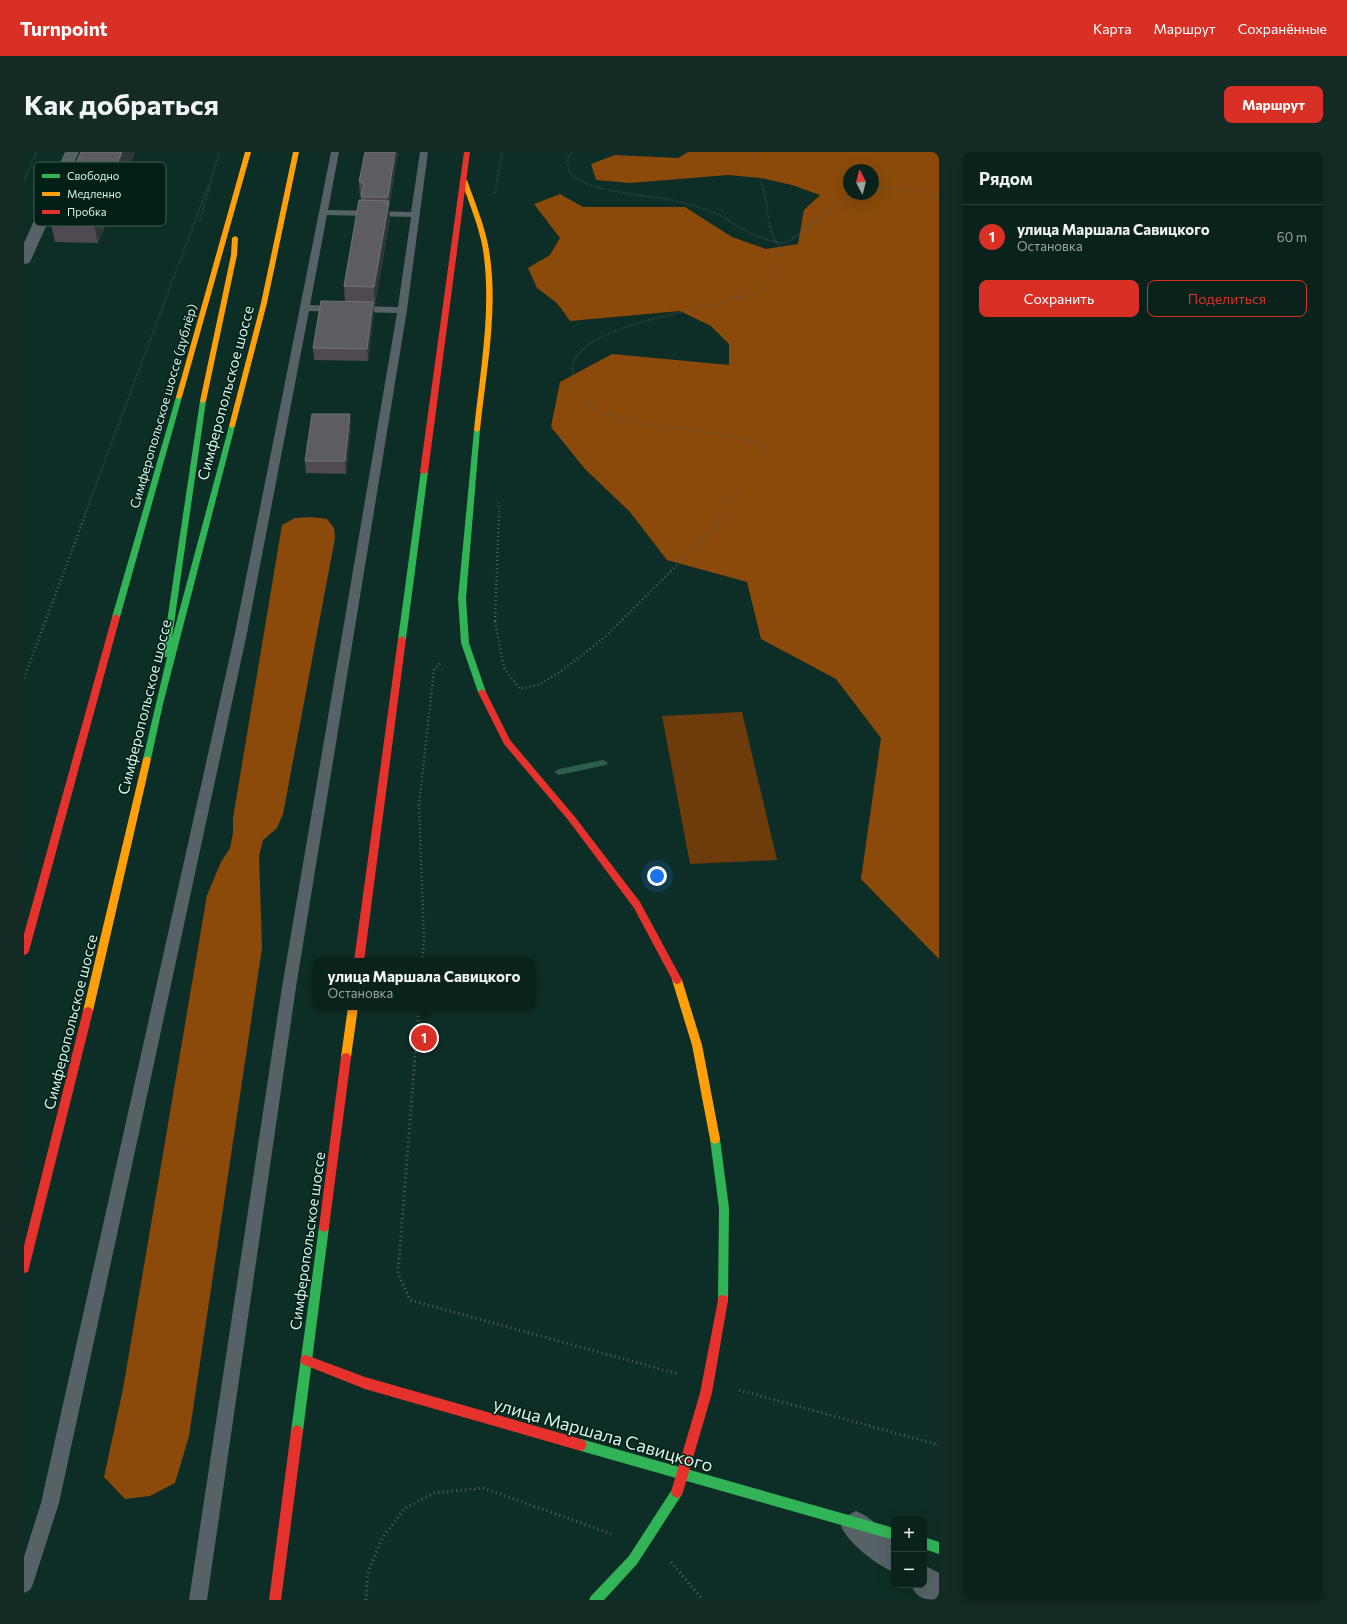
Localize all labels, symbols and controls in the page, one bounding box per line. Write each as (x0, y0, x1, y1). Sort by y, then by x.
text: Turnpoint (20, 17, 108, 40)
text: Карта (1093, 20, 1131, 37)
text: Маршрут (1153, 20, 1216, 37)
text: Сохранённые (1238, 20, 1327, 37)
button: Маршрут (1224, 86, 1323, 123)
text: Как добраться (24, 87, 219, 121)
legend (34, 162, 166, 226)
north arrow (843, 164, 879, 200)
text: Рядом (979, 168, 1033, 189)
text: Свободно (67, 169, 120, 182)
text: Медленно (67, 187, 122, 200)
text: Пробка (67, 205, 106, 218)
text: улица Маршала Савицкого (1017, 220, 1210, 238)
text: 1 (989, 229, 995, 245)
text: 60 m (1277, 229, 1307, 245)
text: Остановка (1017, 238, 1083, 254)
button: Сохранить (979, 280, 1139, 317)
button: Поделиться (1147, 280, 1307, 317)
street label: Симферопольское шоссе (дублёр) (126, 302, 200, 510)
street label: Симферопольское шоссе (193, 303, 257, 482)
street label: Симферопольское шоссе (114, 617, 175, 796)
your location (647, 866, 667, 886)
street label: Симферопольское шоссе (40, 932, 101, 1111)
popup (313, 958, 535, 1010)
text: улица Маршала Савицкого (328, 967, 520, 985)
text: Остановка (328, 985, 393, 1001)
pin: 1 (411, 1023, 437, 1053)
street label: Симферопольское шоссе (286, 1150, 328, 1331)
street label: улица Маршала Савицкого (491, 1392, 716, 1476)
map controls (891, 1516, 927, 1588)
button: + (891, 1516, 927, 1552)
button: − (891, 1552, 927, 1588)

